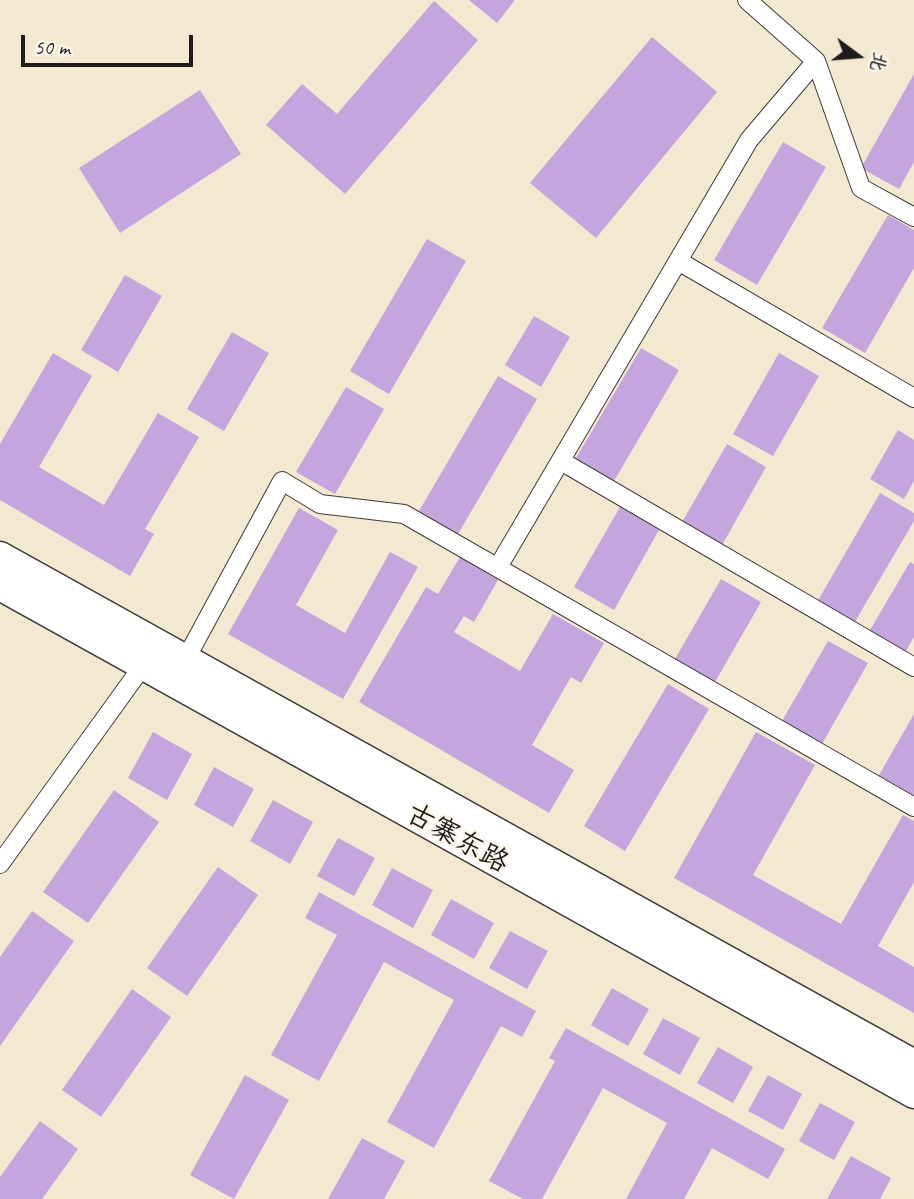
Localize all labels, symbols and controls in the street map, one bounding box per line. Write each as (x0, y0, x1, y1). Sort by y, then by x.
scale bar (24, 21, 196, 65)
north arrow (823, 21, 893, 91)
text: 50 m (34, 34, 70, 60)
text: 北 (864, 49, 892, 74)
street label: 古寨东路 (400, 797, 514, 881)

